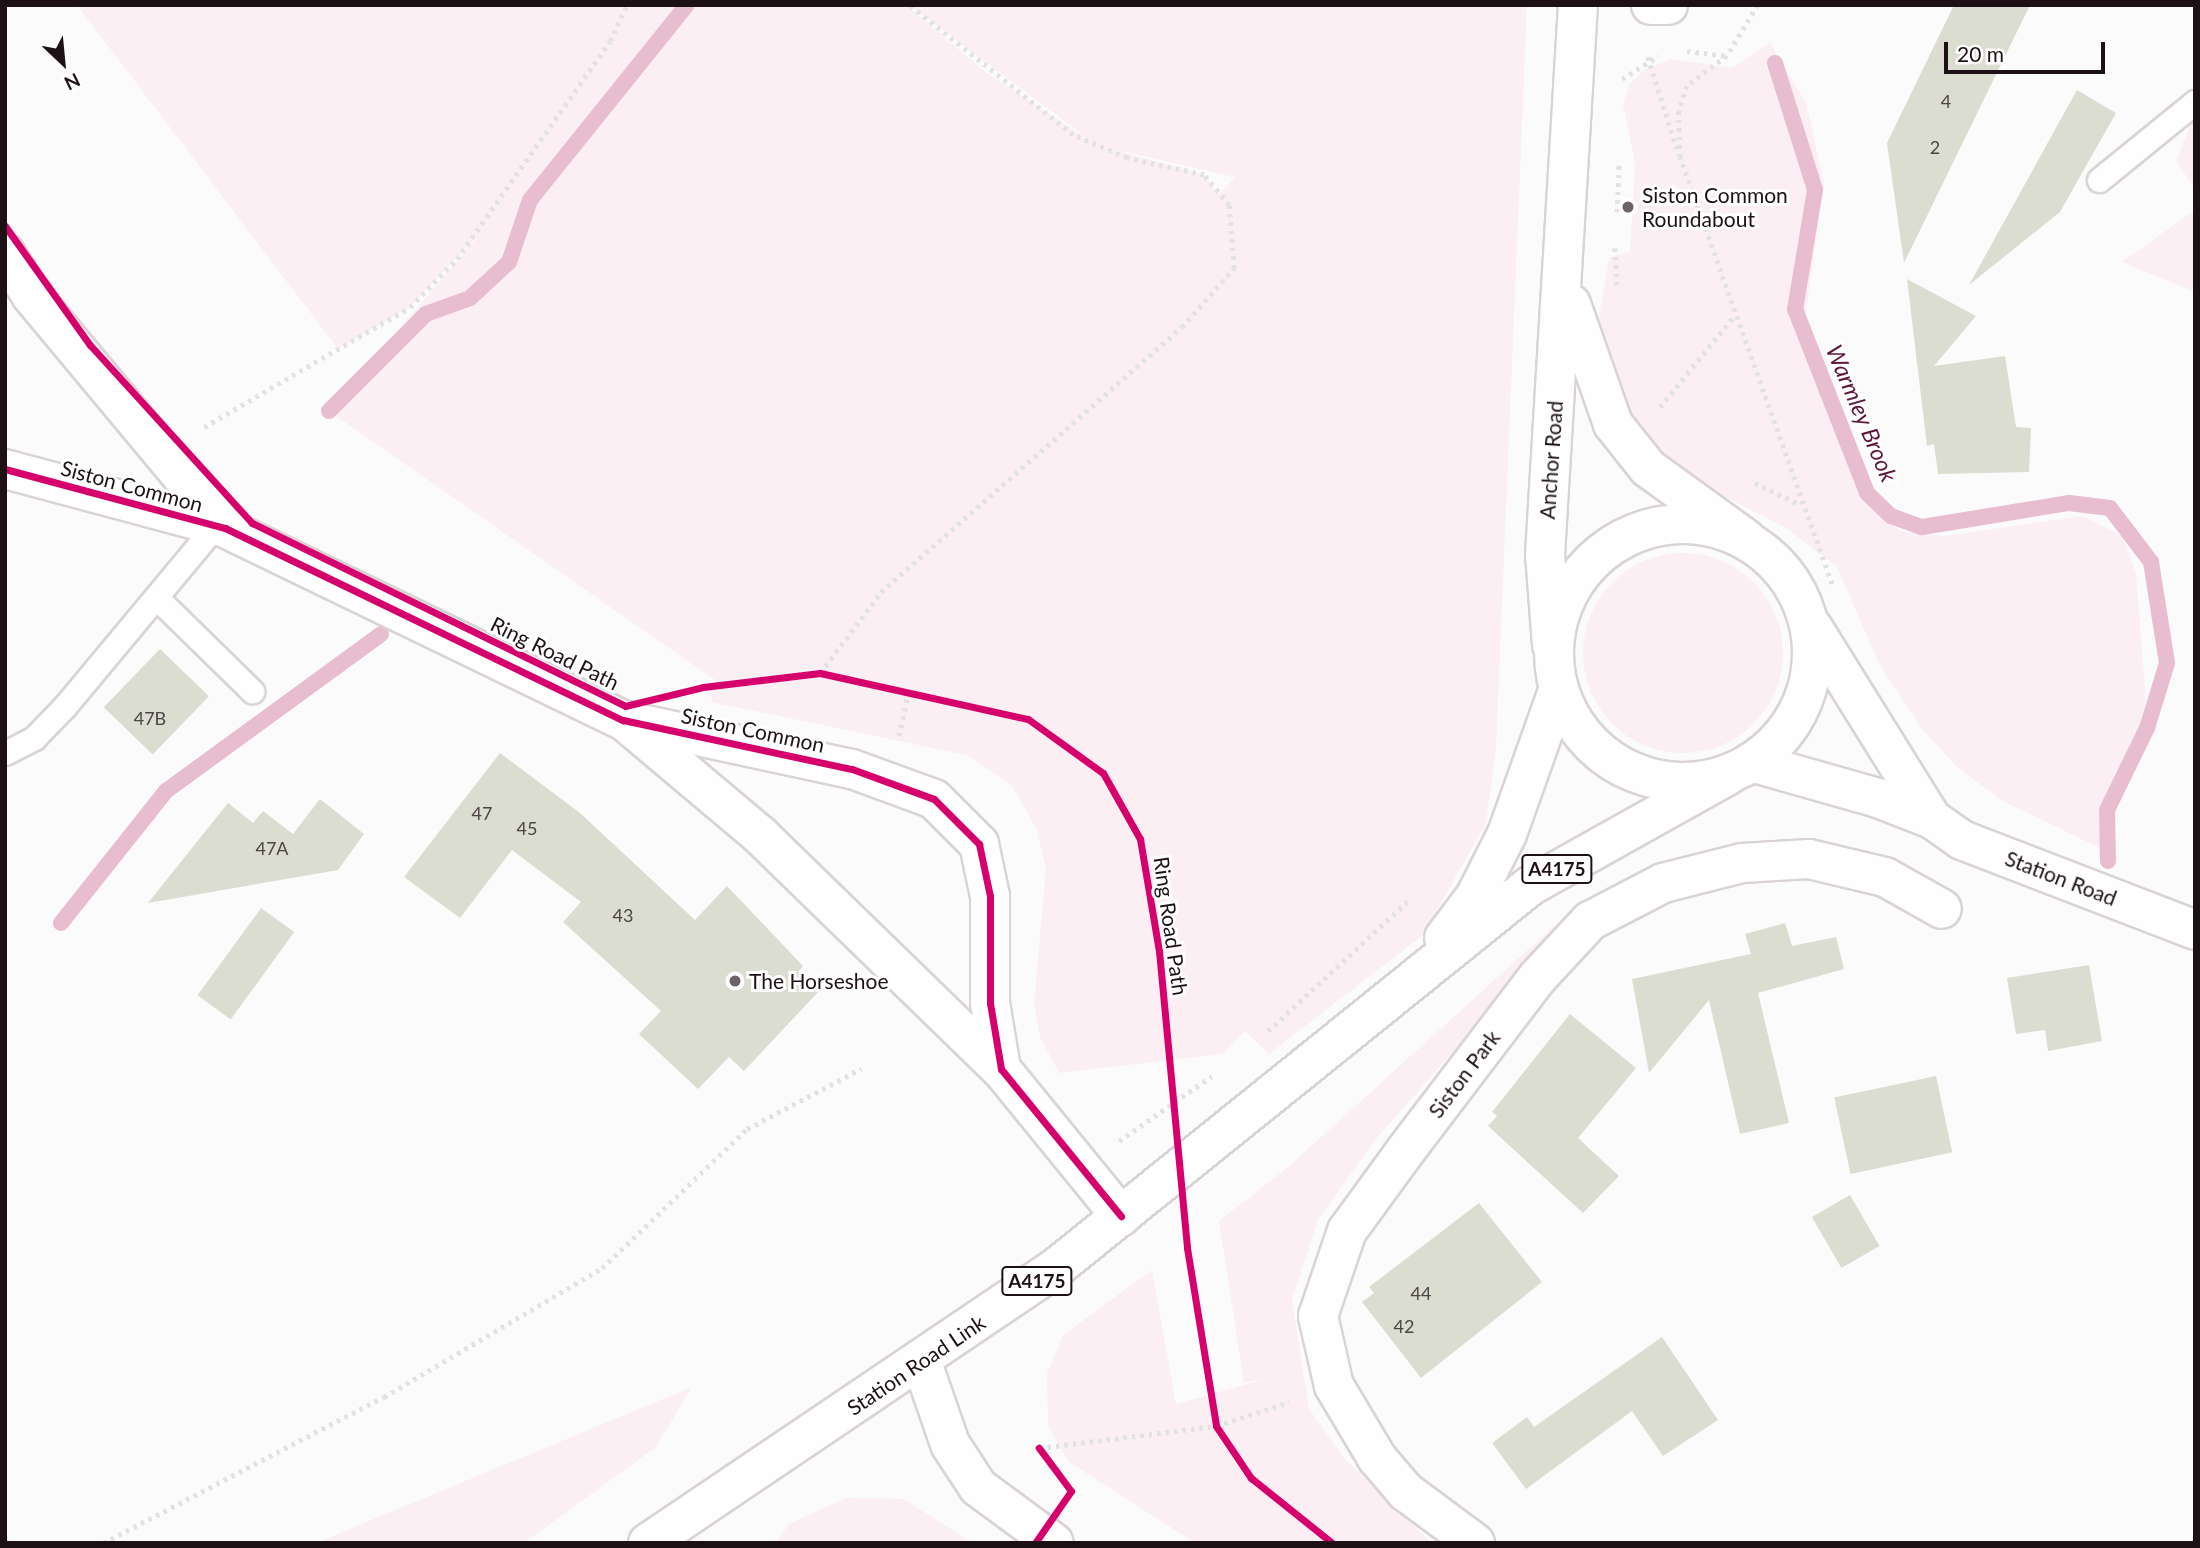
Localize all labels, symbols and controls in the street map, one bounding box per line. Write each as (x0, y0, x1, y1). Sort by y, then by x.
north arrow (28, 28, 98, 98)
scale bar (1948, 28, 2109, 72)
text: 20 m (1957, 41, 2004, 66)
text: N (61, 69, 84, 96)
house number: 4 (1941, 90, 1951, 112)
house number: 2 (1930, 136, 1940, 158)
place label: Siston Common Roundabout (1642, 182, 1788, 232)
marker: Siston Common Roundabout (1620, 199, 1636, 215)
water label: Warmley Brook (1821, 340, 1903, 486)
street label: Anchor Road (1534, 400, 1568, 520)
street label: Siston Common (58, 455, 206, 517)
street label: Ring Road Path (487, 611, 623, 695)
street label: Siston Common (679, 703, 827, 757)
house number: 47B (134, 707, 166, 729)
house number: 47 (472, 802, 492, 824)
house number: 45 (517, 817, 537, 839)
house number: 47A (255, 837, 289, 859)
street label: Station Road (2002, 845, 2120, 911)
road number: A4175 (1520, 854, 1594, 884)
street label: Ring Road Path (1149, 855, 1193, 997)
house number: 43 (613, 904, 633, 926)
place label: The Horseshoe (749, 968, 889, 994)
marker: The Horseshoe (727, 973, 743, 989)
street label: Siston Park (1423, 1025, 1505, 1123)
road number: A4175 (1000, 1266, 1074, 1296)
house number: 44 (1411, 1282, 1431, 1304)
street label: Station Road Link (842, 1310, 990, 1420)
house number: 42 (1394, 1315, 1414, 1337)

